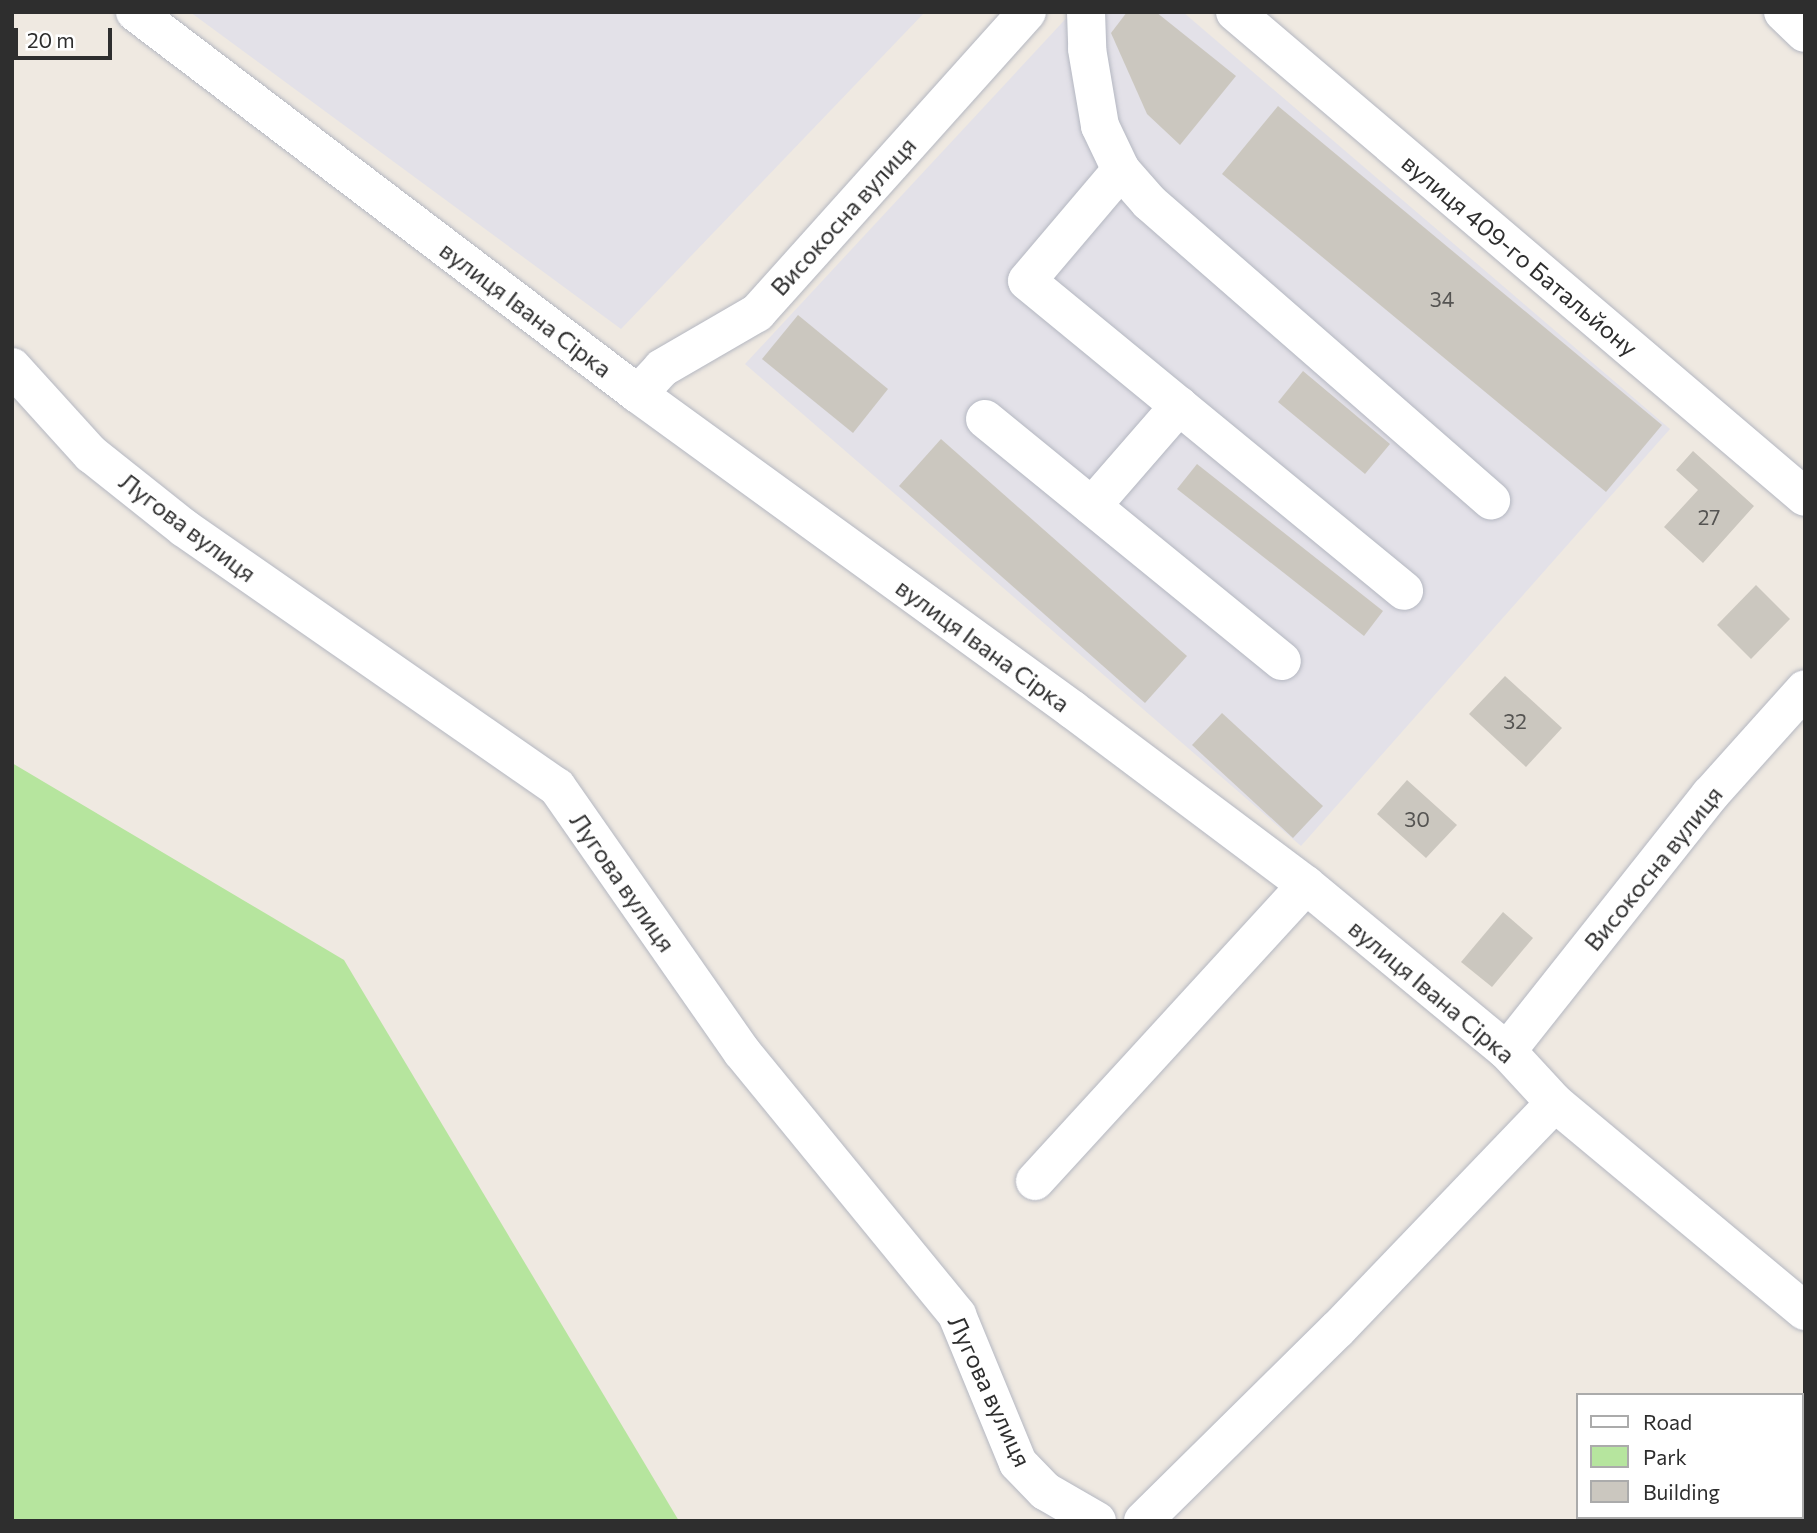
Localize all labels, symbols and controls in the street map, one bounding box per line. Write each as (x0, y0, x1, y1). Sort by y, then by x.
scale bar (18, 14, 116, 58)
text: 20 m (27, 27, 75, 52)
street label: Високосна вулиця (764, 131, 922, 301)
street label: вулиця 409-го Батальйону (1396, 148, 1644, 362)
street label: вулиця Івана Сірка (434, 235, 618, 383)
house number: 34 (1430, 286, 1454, 312)
street label: Лугова вулиця (114, 466, 262, 588)
house number: 27 (1698, 504, 1720, 530)
street label: вулиця Івана Сірка (891, 572, 1075, 718)
house number: 32 (1503, 708, 1527, 734)
street label: Високосна вулиця (1578, 780, 1728, 956)
house number: 30 (1404, 806, 1430, 832)
street label: Лугова вулиця (564, 807, 682, 957)
street label: вулиця Івана Сірка (1343, 913, 1521, 1069)
street label: Лугова вулиця (942, 1311, 1038, 1471)
legend (1576, 1393, 1803, 1519)
text: Road (1643, 1409, 1692, 1434)
text: Park (1643, 1444, 1687, 1469)
text: Building (1643, 1479, 1720, 1504)

